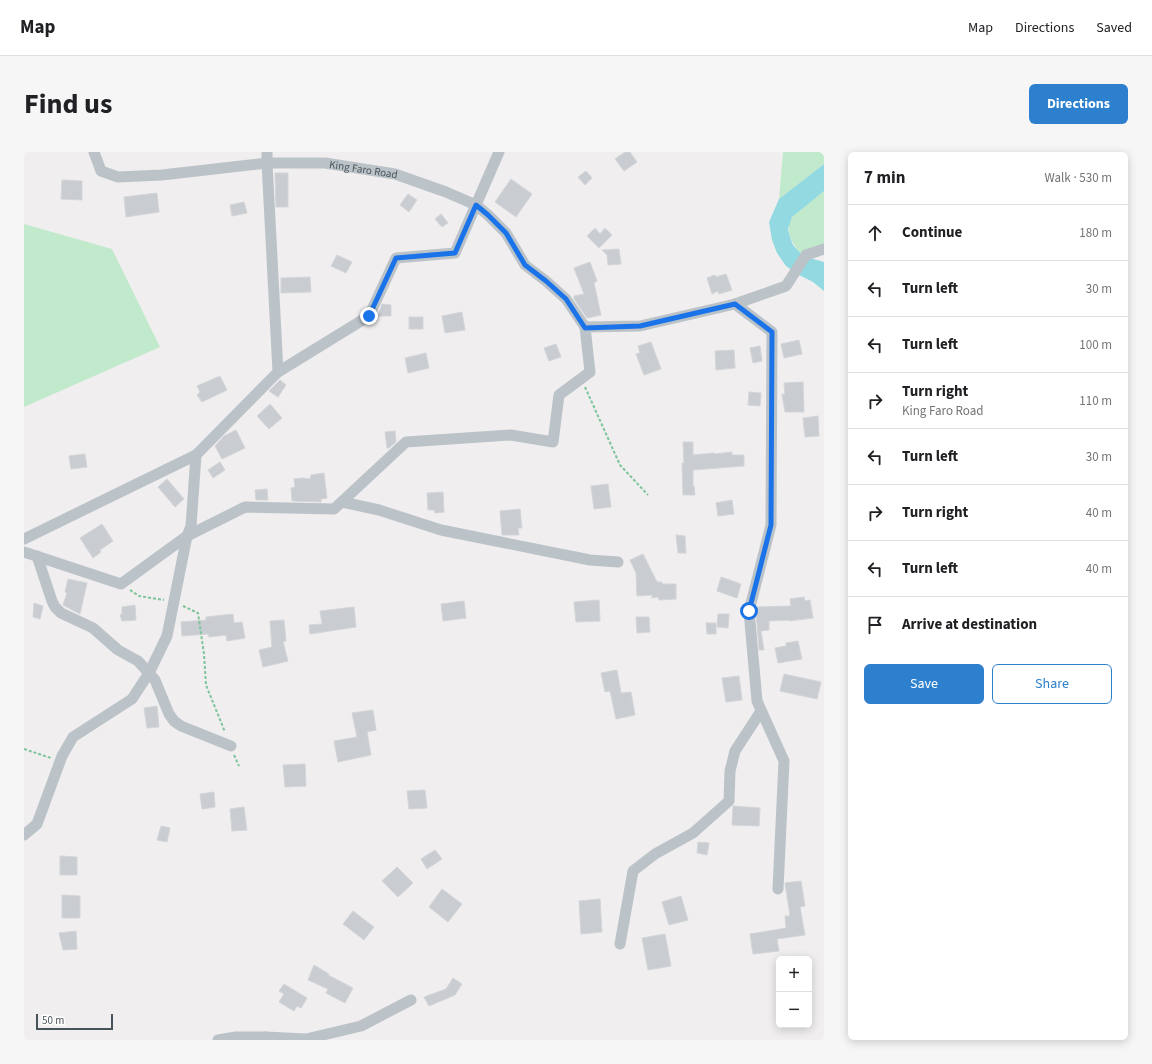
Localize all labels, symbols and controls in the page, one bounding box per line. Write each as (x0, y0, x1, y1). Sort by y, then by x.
text: Map (20, 14, 55, 41)
text: Map (968, 18, 993, 38)
text: Directions (1015, 18, 1074, 38)
text: Saved (1096, 18, 1132, 38)
text: Find us (24, 84, 112, 124)
button: Directions (1029, 84, 1128, 124)
street label: King Faro Road (328, 157, 399, 182)
text: 7 min (864, 166, 905, 190)
text: Walk · 530 m (1044, 169, 1112, 187)
icon: ahead (864, 222, 886, 244)
text: Continue (902, 222, 962, 243)
text: 180 m (1079, 224, 1112, 242)
icon: left (864, 278, 886, 300)
text: Turn left (902, 278, 958, 299)
text: 30 m (1086, 280, 1112, 298)
route end (360, 307, 378, 325)
icon: left (864, 334, 886, 356)
text: Turn left (902, 334, 958, 355)
text: 100 m (1079, 336, 1112, 354)
text: Turn right (902, 381, 968, 402)
icon: right (864, 390, 886, 412)
text: 110 m (1079, 392, 1112, 410)
text: King Faro Road (902, 402, 983, 420)
icon: left (864, 446, 886, 468)
text: Turn left (902, 446, 958, 467)
text: 30 m (1086, 448, 1112, 466)
icon: right (864, 502, 886, 524)
text: Turn right (902, 502, 968, 523)
text: 40 m (1086, 504, 1112, 522)
icon: left (864, 558, 886, 580)
text: Turn left (902, 558, 958, 579)
text: 40 m (1086, 560, 1112, 578)
route start (740, 602, 758, 620)
icon: arrive (864, 614, 886, 636)
text: Arrive at destination (902, 614, 1037, 635)
button: Save (864, 664, 984, 704)
button: Share (992, 664, 1112, 704)
map controls (776, 956, 812, 1028)
button: + (776, 956, 812, 992)
button: − (776, 992, 812, 1028)
scale bar (36, 1012, 113, 1031)
text: 50 m (42, 1013, 64, 1028)

